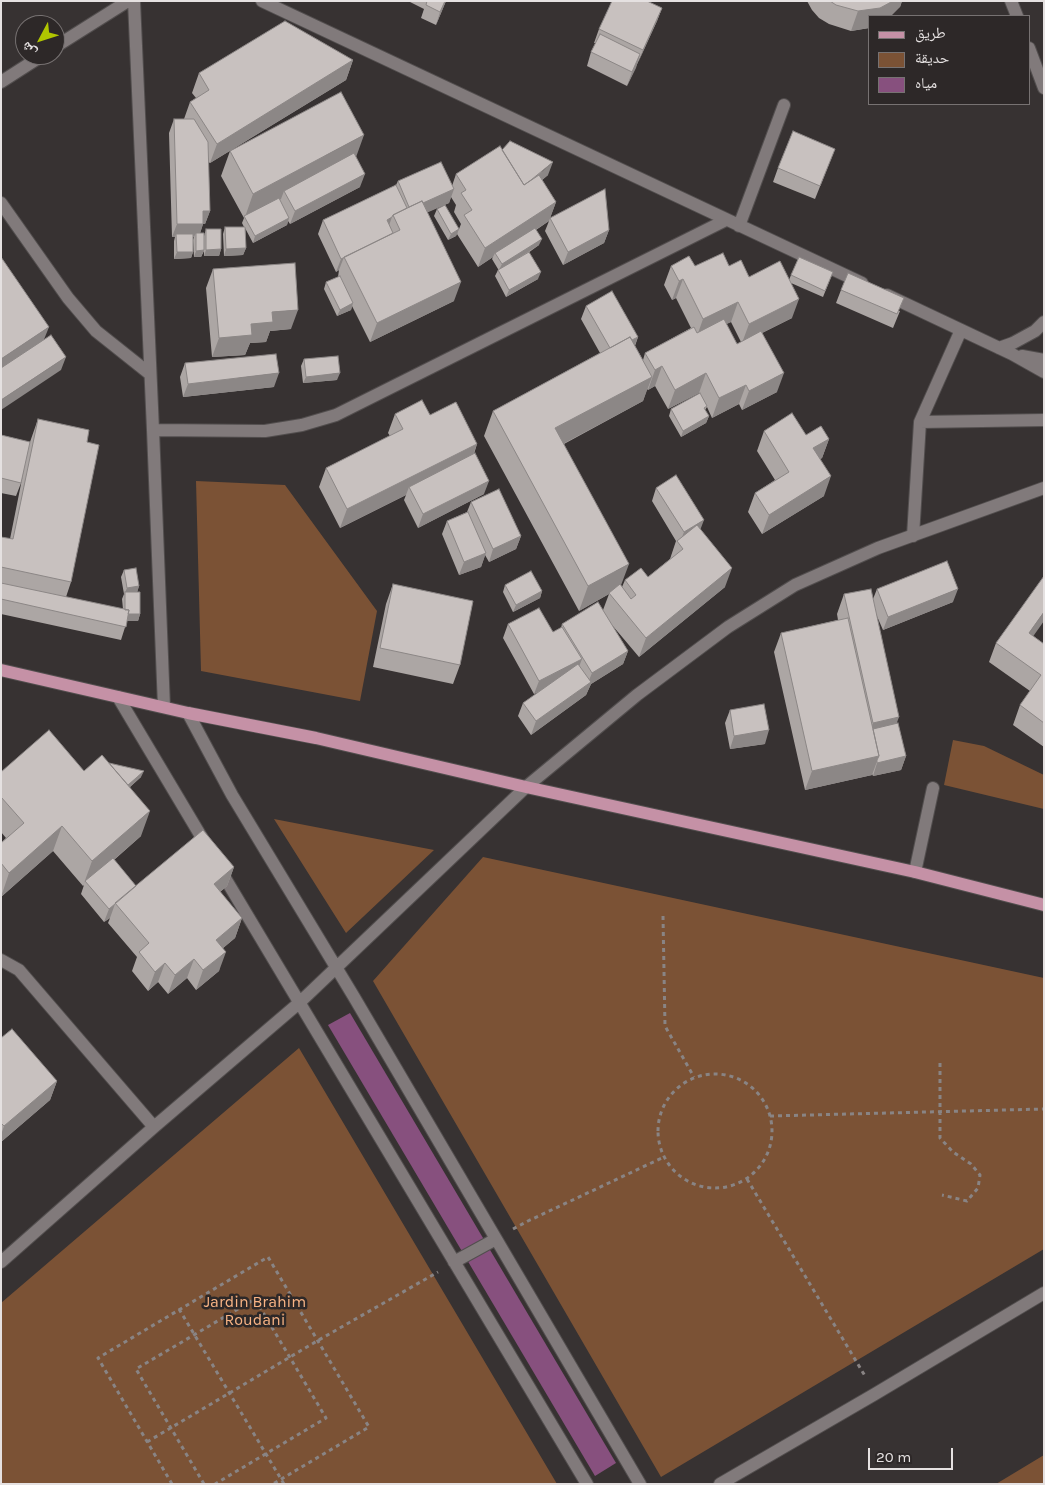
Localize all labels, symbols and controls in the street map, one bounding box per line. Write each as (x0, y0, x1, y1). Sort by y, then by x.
north arrow (15, 15, 65, 65)
legend (868, 15, 1030, 105)
text: طريق (915, 24, 946, 42)
text: ش (18, 38, 40, 60)
text: حديقة (915, 49, 949, 67)
text: مياه (915, 74, 937, 92)
park label: Jardin Brahim Roudani (204, 1292, 306, 1330)
scale bar (870, 1438, 955, 1470)
text: 20 m (876, 1448, 911, 1466)

